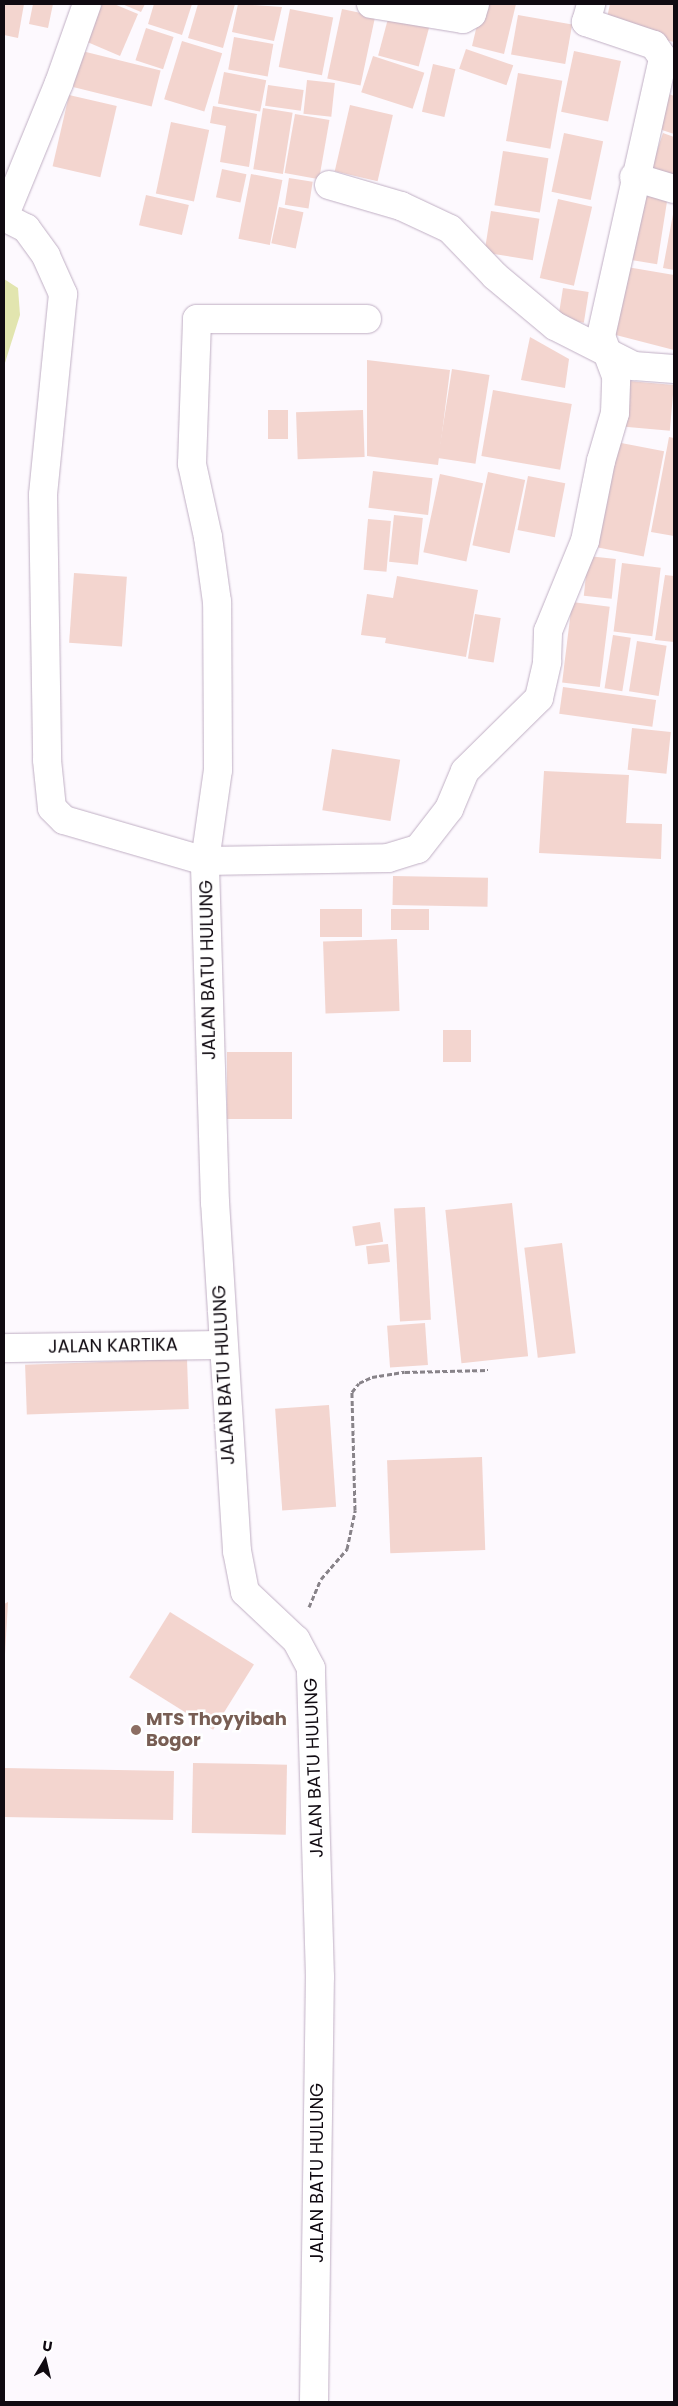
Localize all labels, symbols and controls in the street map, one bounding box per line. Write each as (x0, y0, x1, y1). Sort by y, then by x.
street label: JALAN BATU HULUNG (196, 880, 220, 1060)
street label: JALAN BATU HULUNG (209, 1285, 239, 1465)
street label: JALAN KARTIKA (48, 1334, 178, 1358)
street label: JALAN BATU HULUNG (300, 1678, 328, 1858)
place label: MTS Thoyyibah Bogor (146, 1709, 287, 1752)
marker: MTS Thoyyibah Bogor (130, 1724, 142, 1736)
street label: JALAN BATU HULUNG (306, 2083, 328, 2263)
north arrow (20, 2336, 70, 2386)
text: U (41, 2336, 54, 2357)

